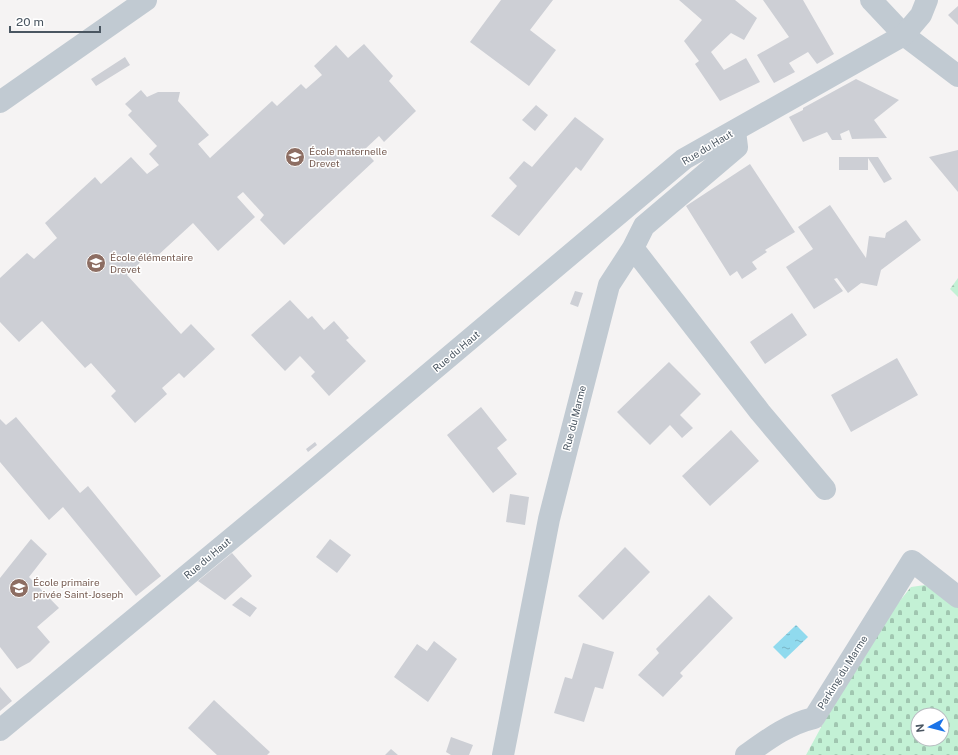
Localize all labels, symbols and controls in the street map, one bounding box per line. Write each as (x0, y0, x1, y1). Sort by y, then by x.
scale bar (10, 8, 100, 34)
text: 20 m (16, 15, 44, 29)
street label: Rue du Haut (679, 127, 735, 167)
place label: École maternelle Drevet (309, 145, 387, 169)
school or university icon: École maternelle Drevet (284, 146, 306, 168)
place label: École élémentaire Drevet (110, 251, 194, 275)
school or university icon: École élémentaire Drevet (85, 252, 107, 274)
street label: Rue du Haut (430, 328, 482, 374)
street label: Rue du Marme (560, 384, 588, 452)
street label: Rue du Haut (181, 535, 233, 581)
place label: École primaire privée Saint-Joseph (33, 576, 124, 600)
school or university icon: École primaire privée Saint-Joseph (8, 577, 30, 599)
street label: Parking du Marme (814, 633, 870, 711)
north arrow (910, 707, 950, 747)
text: N (914, 723, 927, 733)

